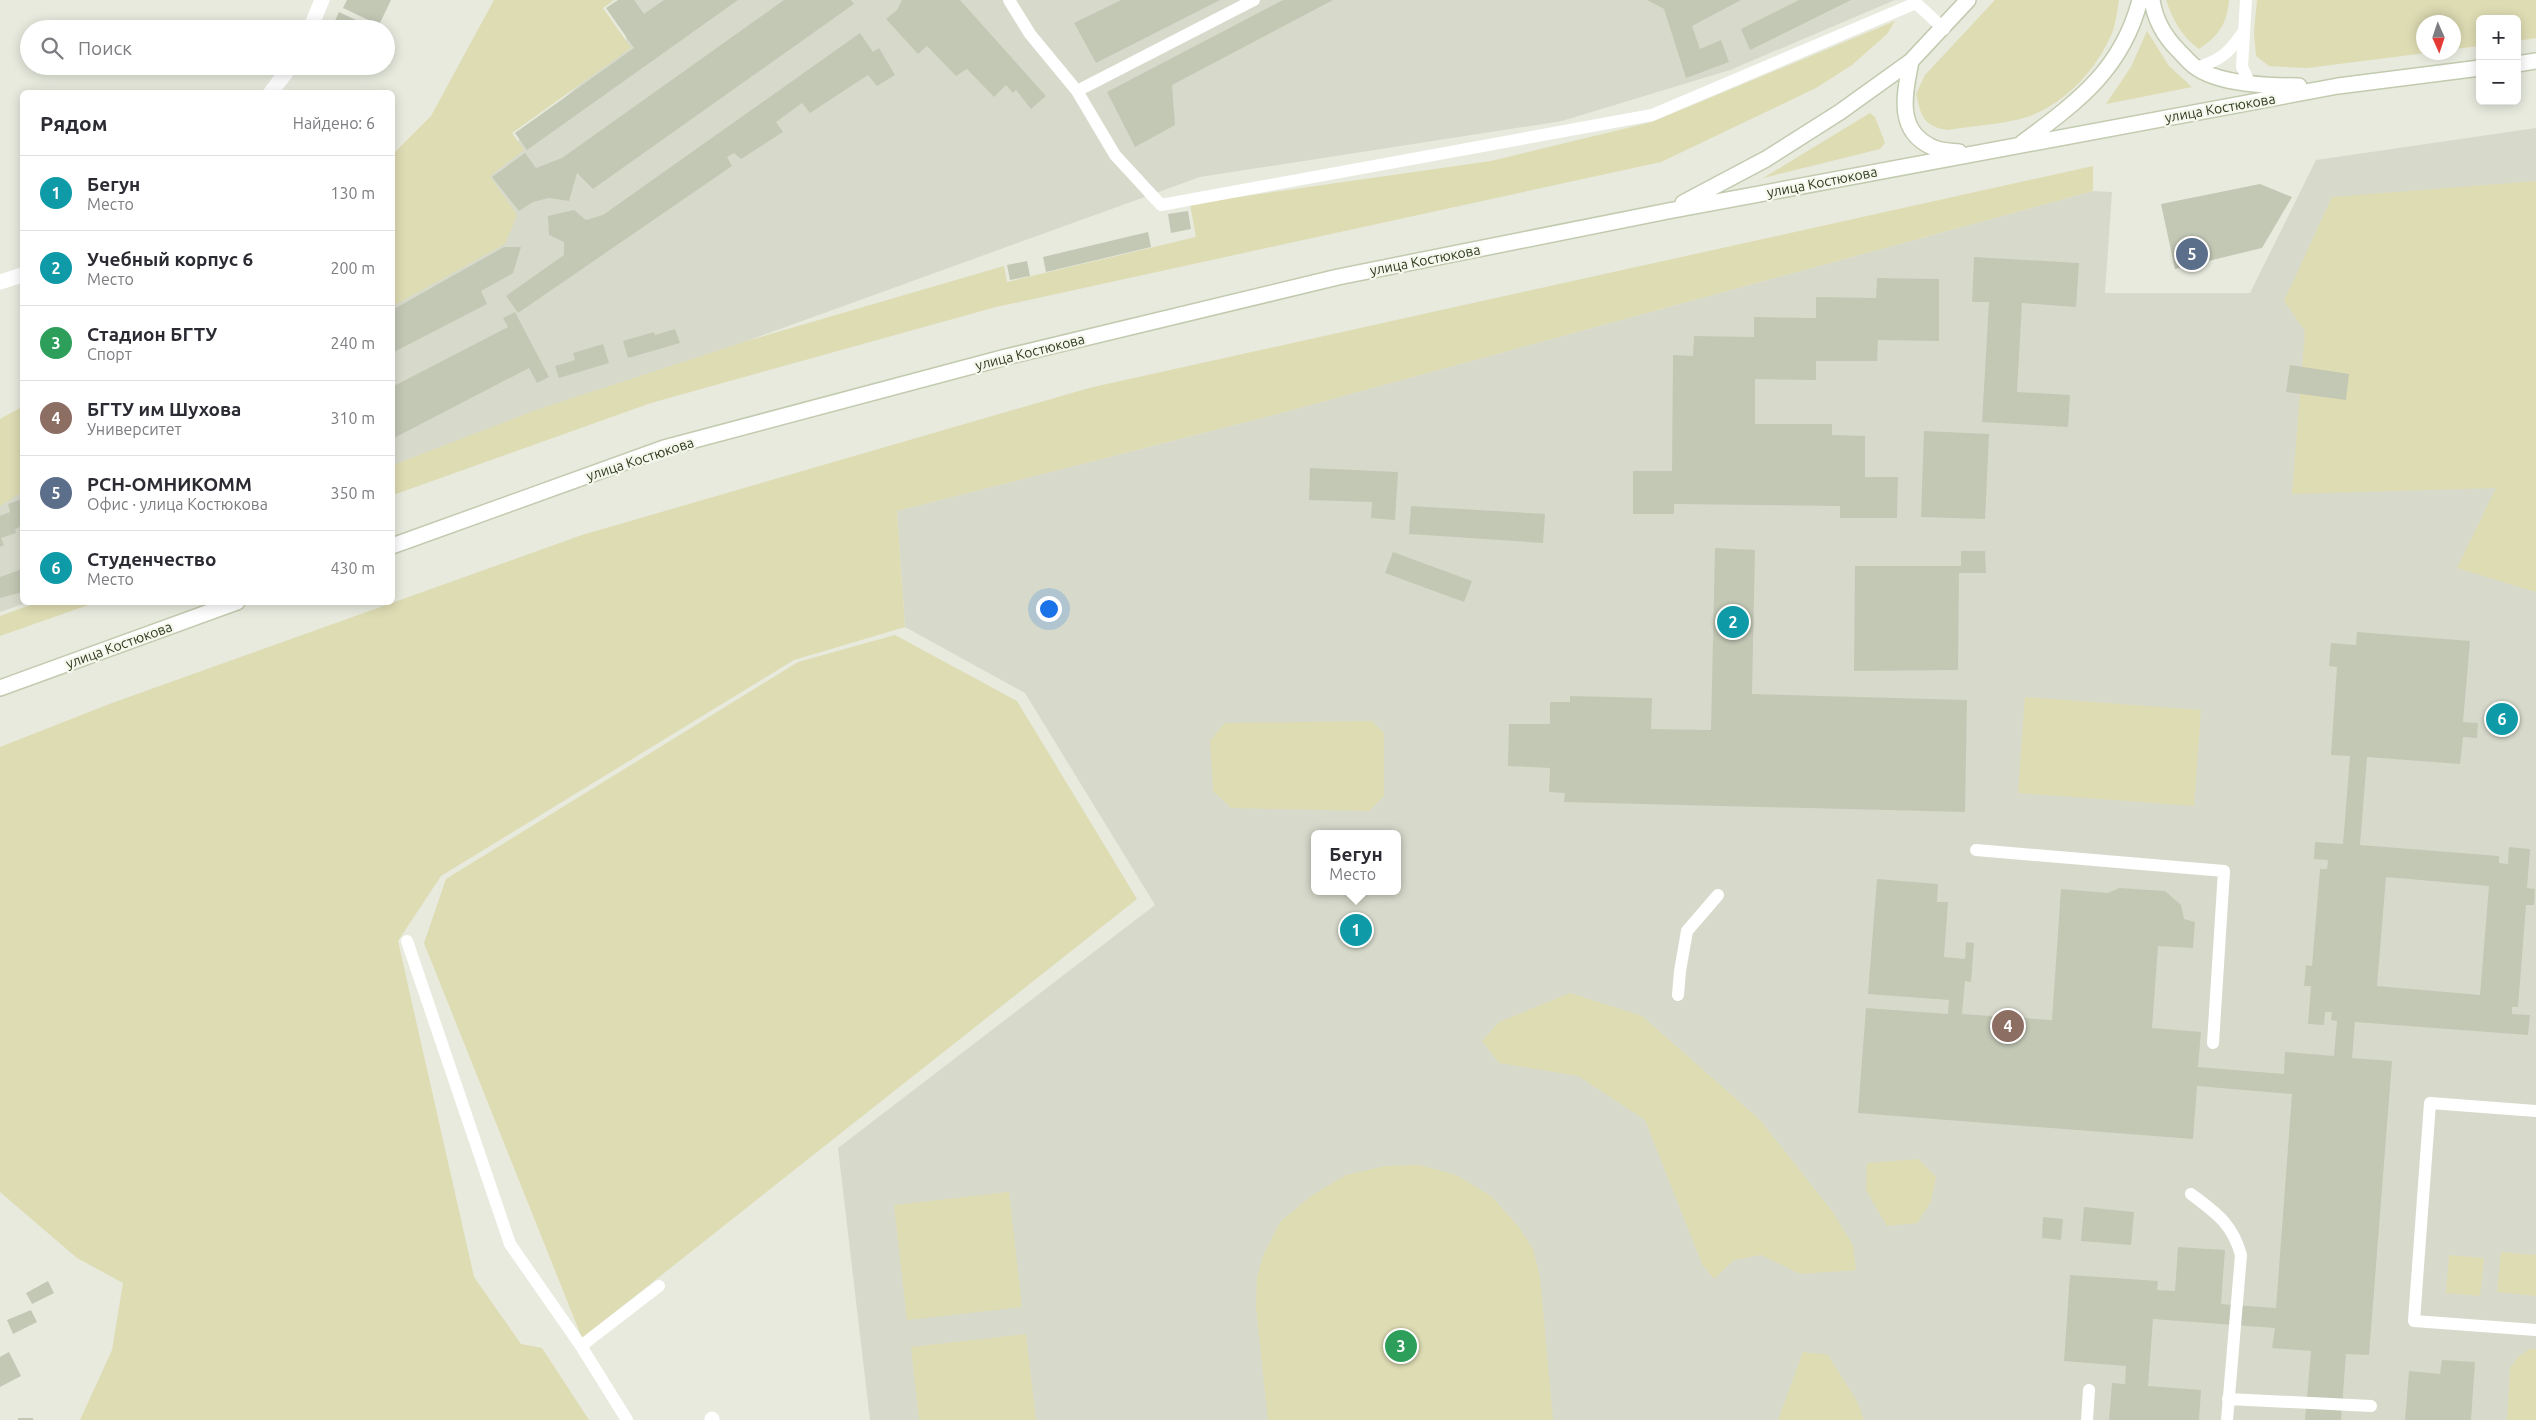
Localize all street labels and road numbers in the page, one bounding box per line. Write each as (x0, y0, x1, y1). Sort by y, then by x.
street label: улица Костюкова (2163, 90, 2277, 126)
street label: улица Костюкова (1765, 163, 1879, 201)
street label: улица Костюкова (1368, 241, 1482, 279)
street label: улица Костюкова (974, 331, 1086, 373)
street label: улица Костюкова (584, 434, 696, 484)
street label: улица Костюкова (64, 618, 174, 672)

